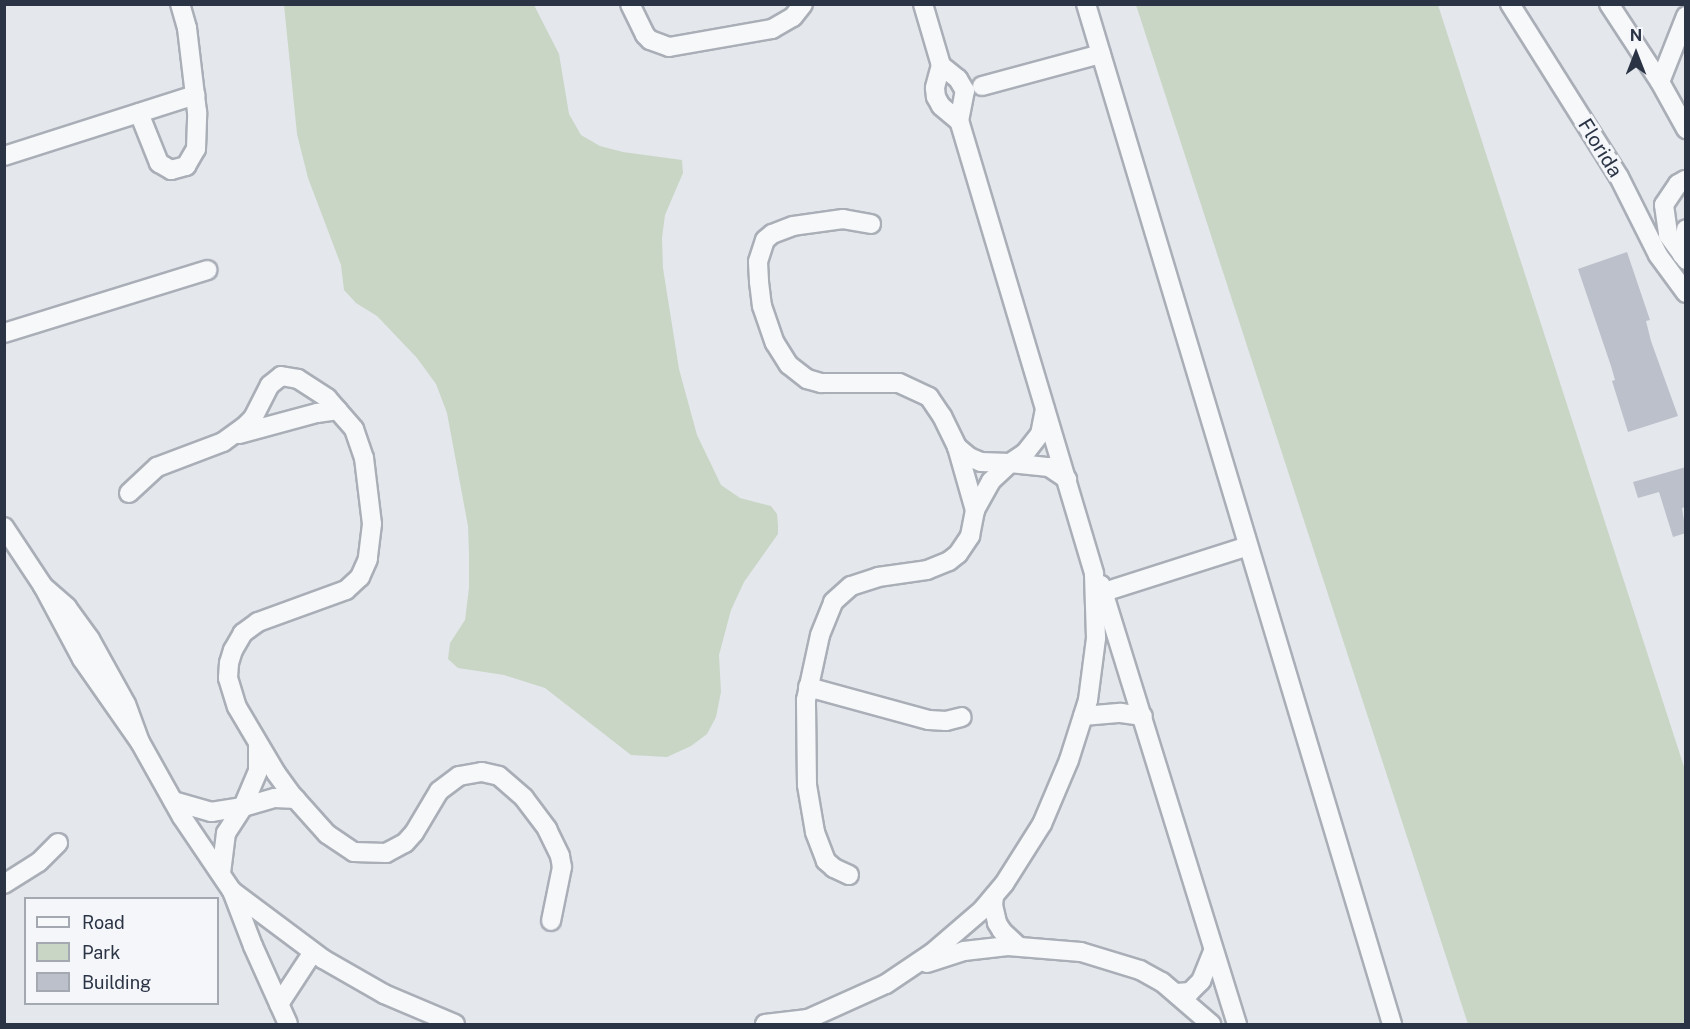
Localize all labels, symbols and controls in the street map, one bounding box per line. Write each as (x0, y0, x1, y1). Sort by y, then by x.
north arrow (1606, 24, 1666, 84)
text: N (1630, 26, 1642, 45)
street label: Florida (1573, 114, 1627, 182)
legend (24, 897, 219, 1005)
text: Road (82, 912, 125, 933)
text: Park (82, 942, 120, 963)
text: Building (82, 972, 151, 993)

